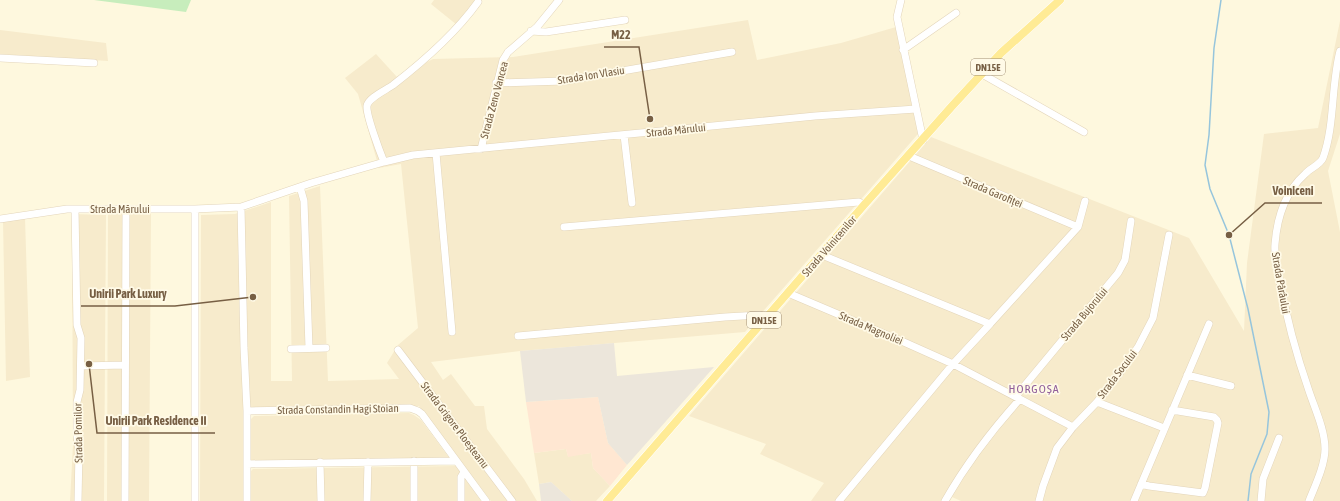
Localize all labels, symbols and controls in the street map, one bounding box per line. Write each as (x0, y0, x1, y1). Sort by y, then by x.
callout: M22 (604, 23, 639, 47)
text: M22 (611, 28, 631, 42)
road number: DN15E (971, 59, 1005, 75)
street label: Strada Zeno Vancea (478, 60, 510, 140)
street label: Strada Ion Vlasiu (557, 64, 625, 86)
street label: Strada Mărului (646, 121, 706, 139)
street label: Strada Garofiței (962, 174, 1024, 210)
callout: Voiniceni (1265, 179, 1322, 203)
text: Voiniceni (1272, 184, 1314, 198)
street label: Strada Mărului (90, 203, 150, 215)
street label: Strada Voinicenilor (799, 213, 859, 279)
street label: Strada Pârâului (1270, 251, 1292, 315)
callout: Unirii Park Luxury (81, 282, 175, 306)
street label: Strada Bujorului (1058, 285, 1110, 343)
text: Unirii Park Luxury (89, 287, 167, 301)
street label: Strada Magnoliei (837, 309, 905, 347)
road number: DN15E (747, 312, 781, 328)
street label: Strada Socului (1095, 347, 1139, 401)
street label: Strada Grigore Ploeșteanu (419, 380, 491, 470)
district label: HORGOȘA (1008, 382, 1060, 396)
street label: Strada Pomilor (71, 402, 85, 463)
street label: Strada Constandin Hagi Stoian (277, 402, 399, 416)
callout: Unirii Park Residence II (97, 409, 215, 433)
text: Unirii Park Residence II (105, 414, 207, 428)

